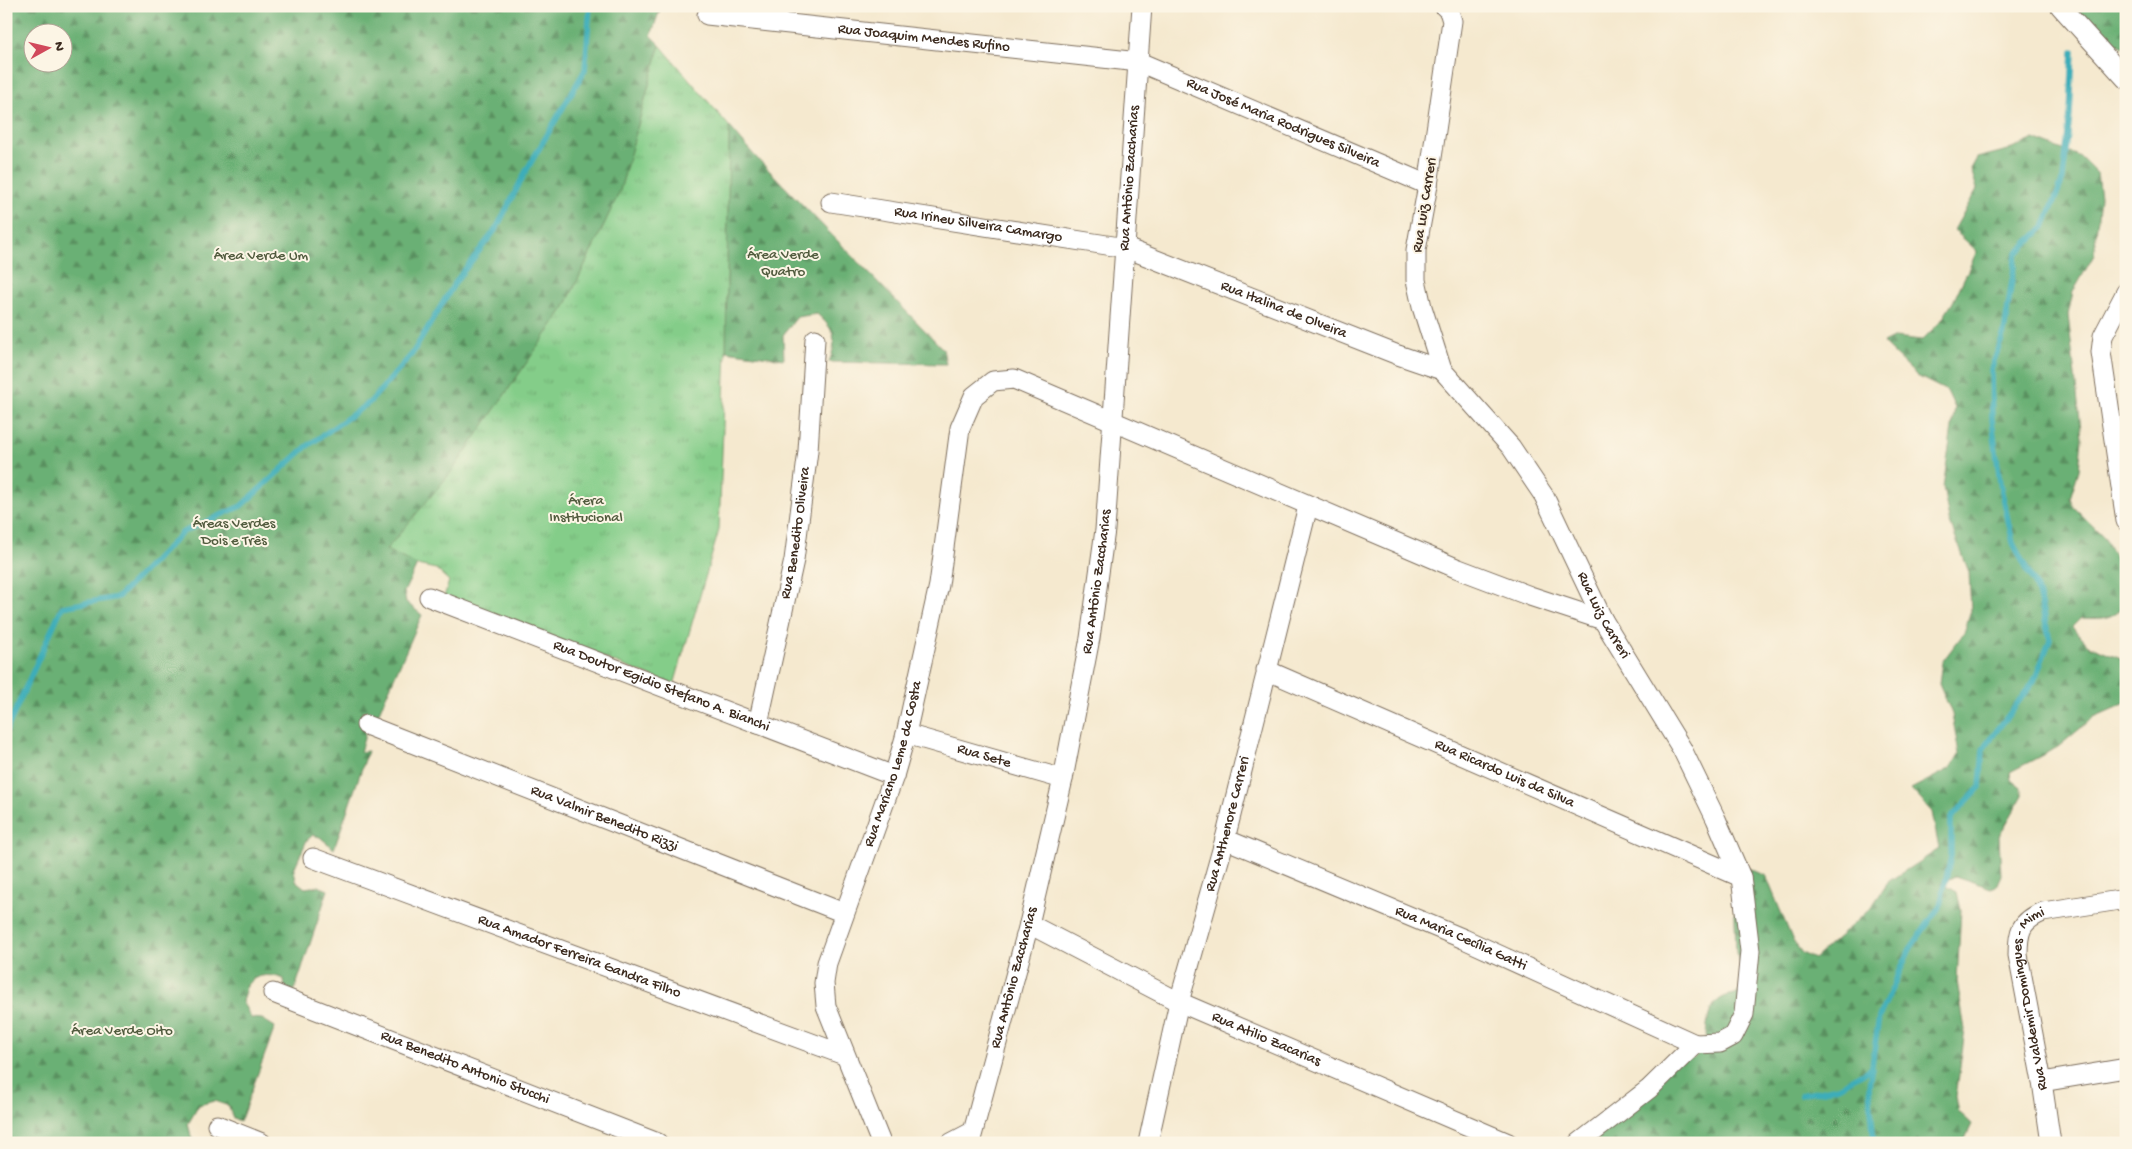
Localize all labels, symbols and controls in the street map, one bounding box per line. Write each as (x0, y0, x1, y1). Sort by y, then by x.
street label: Rua Joaquim Mendes Rufino (837, 20, 1011, 57)
north arrow (22, 22, 72, 72)
text: N (49, 41, 67, 52)
street label: Rua José Maria Rodrigues Silveira (1183, 74, 1383, 173)
street label: Rua Antônio Zaccharias (1116, 105, 1144, 251)
street label: Rua Luiz Carreri (1409, 156, 1441, 254)
street label: Rua Irineu Silveira Camargo (893, 203, 1064, 247)
park label: Área Verde Quatro (747, 246, 819, 281)
park label: Área Verde Um (214, 247, 309, 265)
street label: Rua Italina de Olveira (1218, 277, 1350, 343)
street label: Rua Benedito Oliveira (777, 465, 815, 601)
park label: Árera Institucional (549, 492, 623, 527)
street label: Rua Antônio Zaccharias (1078, 508, 1115, 655)
park label: Áreas Verdes Dois e Três (193, 515, 276, 550)
street label: Rua Luiz Carreri (1573, 569, 1634, 662)
street label: Rua Doutor Egidio Stefano A. Bianchi (550, 637, 772, 736)
street label: Rua Mariano Leme da Costa (860, 679, 927, 850)
street label: Rua Ricardo Luis da Silva (1432, 735, 1578, 813)
street label: Rua Sete (955, 740, 1013, 773)
street label: Rua Anthenore Carreri (1202, 754, 1254, 894)
street label: Rua Valmir Benedito Rizzi (528, 782, 681, 856)
street label: Rua Maria Cecília Gatti (1392, 902, 1530, 975)
text: Rua Valdemir Domingues - Mimi (2009, 903, 2052, 1091)
street label: Rua Antônio Zaccharias (987, 905, 1042, 1051)
street label: Rua Valdemir Domingues - Mimi (2036, 907, 2060, 1101)
street label: Rua Amador Ferreira Gandra Filho (475, 911, 684, 1003)
street label: Rua Atilio Zacarias (1209, 1008, 1324, 1071)
park label: Área Verde Oito (71, 1022, 173, 1040)
street label: Rua Benedito Antonio Stucchi (378, 1027, 552, 1109)

